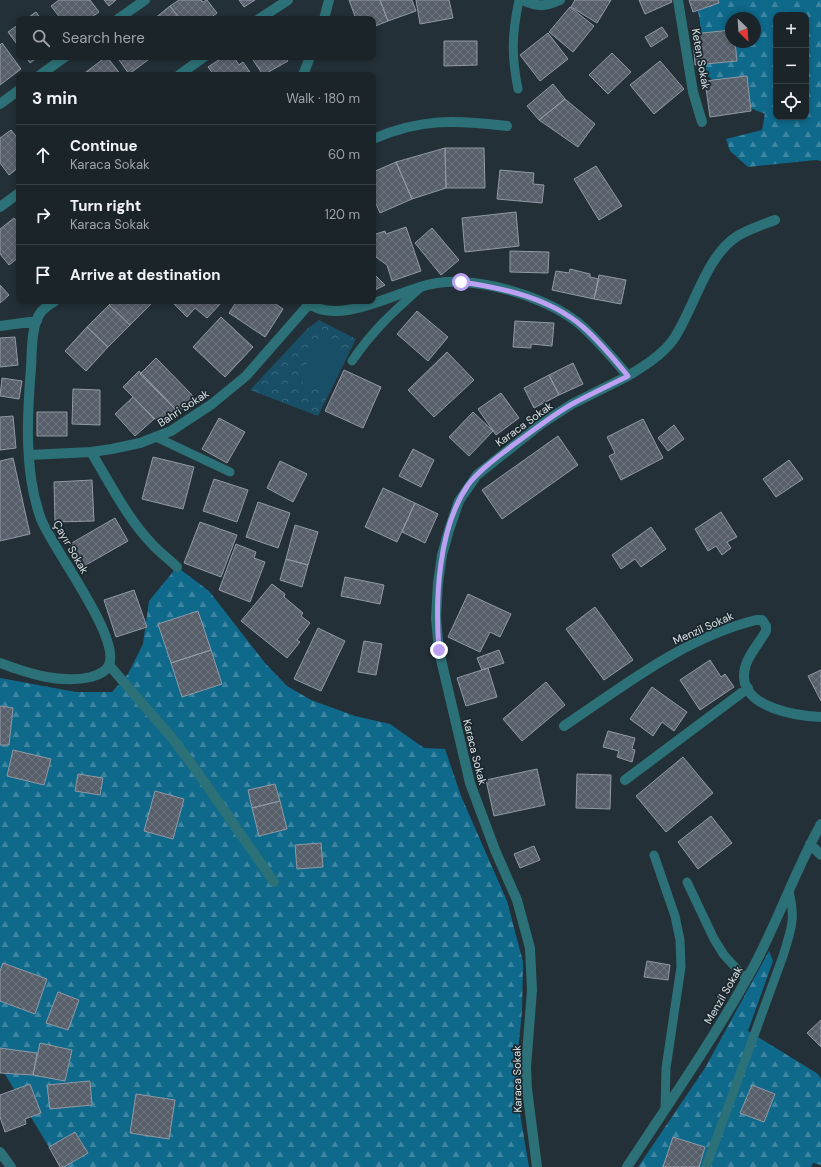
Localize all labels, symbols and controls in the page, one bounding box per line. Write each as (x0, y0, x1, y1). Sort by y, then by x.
north arrow (725, 12, 761, 48)
map controls (773, 12, 809, 120)
button: + (773, 12, 809, 48)
search box (16, 16, 376, 60)
icon: search (30, 27, 52, 49)
street label: Keten Sokak (689, 27, 713, 91)
text: Search here (62, 28, 145, 48)
button: − (773, 48, 809, 84)
button: locate (773, 84, 809, 120)
text: 3 min (32, 87, 77, 109)
text: Walk · 180 m (286, 90, 360, 107)
text: Continue (70, 136, 138, 156)
icon: ahead (32, 144, 54, 166)
text: 60 m (328, 146, 360, 163)
text: Karaca Sokak (70, 156, 150, 173)
text: Turn right (70, 196, 141, 216)
icon: right (32, 204, 54, 226)
text: 120 m (325, 206, 360, 223)
text: Karaca Sokak (70, 216, 150, 233)
icon: arrive (32, 264, 54, 286)
text: Arrive at destination (70, 265, 221, 285)
route start (452, 273, 470, 291)
street label: Bahri Sokak (155, 386, 212, 430)
street label: Karaca Sokak (493, 398, 556, 449)
street label: Çayır Sokak (50, 518, 92, 577)
street label: Menzil Sokak (671, 608, 736, 648)
route end (430, 641, 448, 659)
street label: Karaca Sokak (460, 718, 490, 787)
street label: Menzil Sokak (701, 963, 745, 1027)
street label: Karaca Sokak (509, 1045, 525, 1113)

